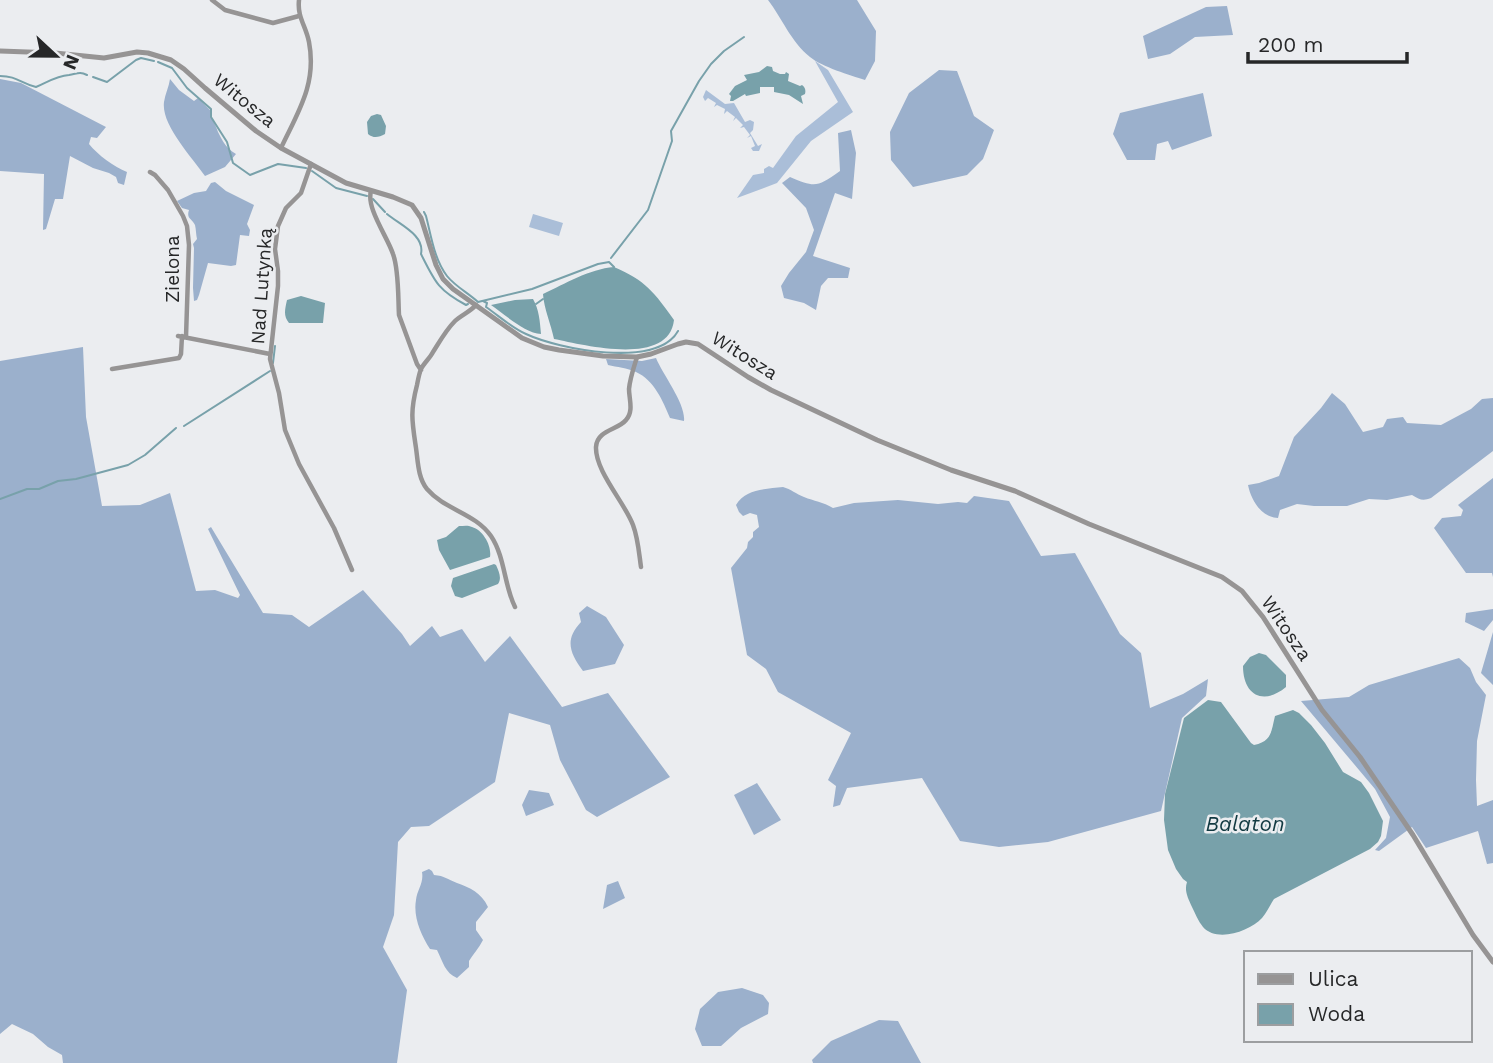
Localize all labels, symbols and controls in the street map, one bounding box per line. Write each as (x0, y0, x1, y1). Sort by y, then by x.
north arrow (21, 21, 91, 91)
scale bar (1248, 21, 1407, 65)
text: 200 m (1258, 32, 1324, 57)
text: N (58, 51, 85, 73)
street label: Witosza (209, 68, 281, 133)
street label: Nad Lutynką (246, 227, 277, 345)
street label: Zielona (161, 235, 184, 303)
street label: Witosza (707, 326, 782, 385)
street label: Witosza (1256, 591, 1317, 665)
water label: Balaton (1205, 811, 1285, 836)
legend (1244, 951, 1472, 1042)
text: Ulica (1308, 966, 1359, 991)
text: Woda (1308, 1001, 1365, 1026)

